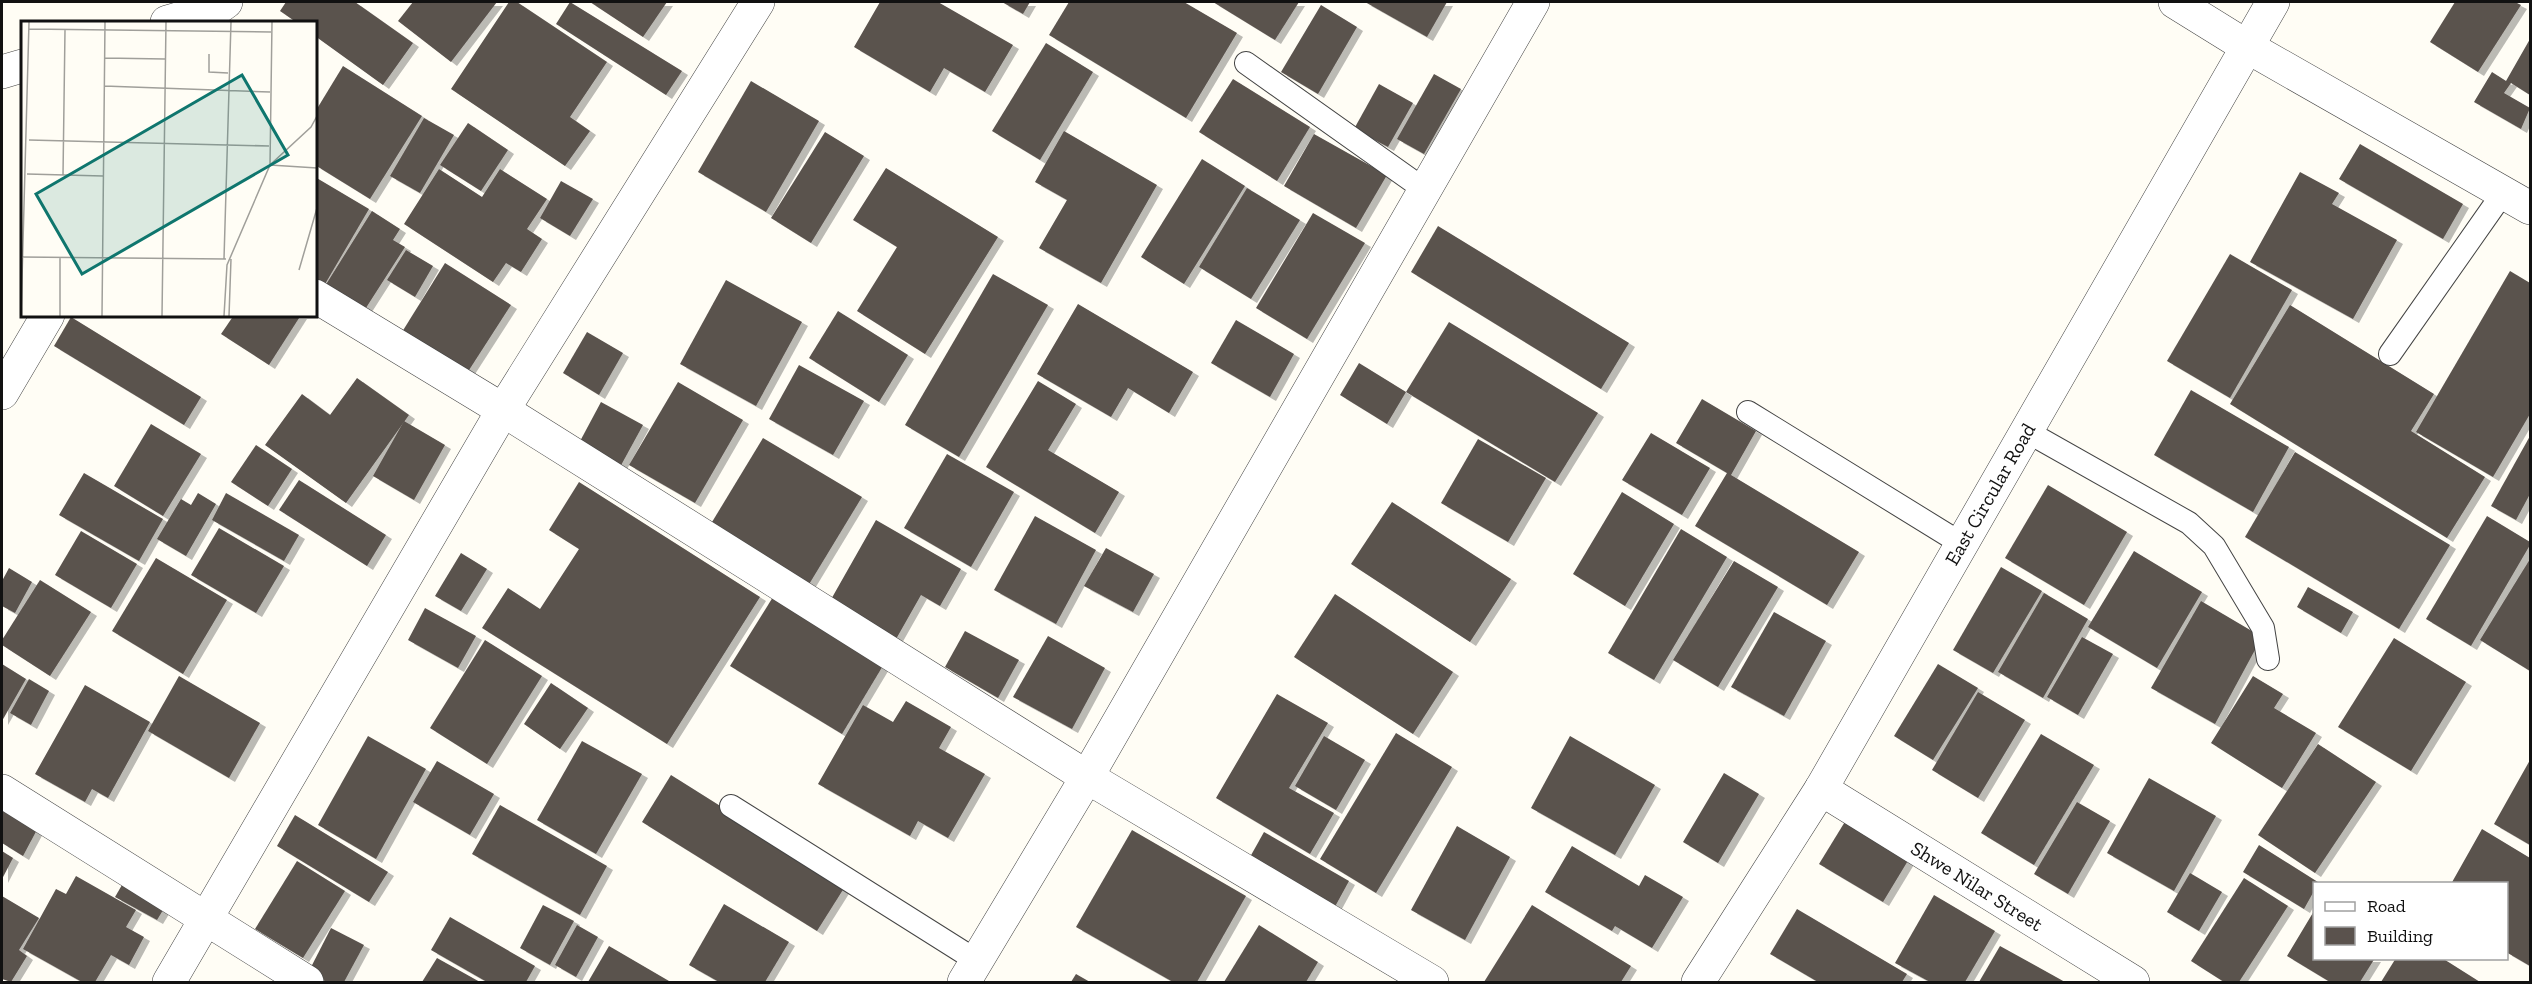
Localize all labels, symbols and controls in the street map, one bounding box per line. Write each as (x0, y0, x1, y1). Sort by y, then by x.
inset map (21, 21, 316, 316)
street label: East Circular Road (1940, 419, 2040, 569)
street label: Shwe Nilar Street (1907, 836, 2048, 936)
legend (2313, 882, 2508, 960)
text: Road (2367, 895, 2406, 917)
text: Building (2367, 925, 2433, 947)

